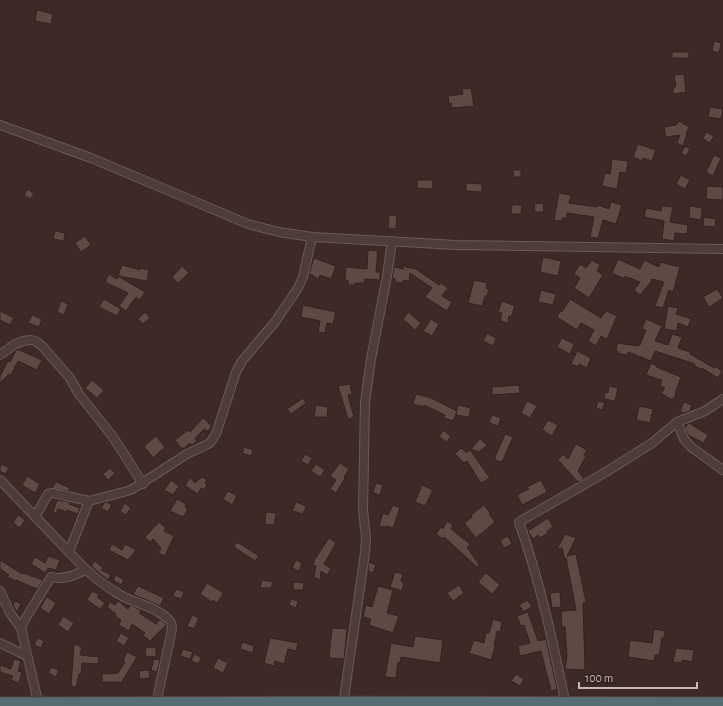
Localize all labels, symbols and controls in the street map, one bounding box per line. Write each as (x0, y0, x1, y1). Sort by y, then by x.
scale bar (579, 664, 697, 690)
text: 100 m (585, 672, 613, 684)

